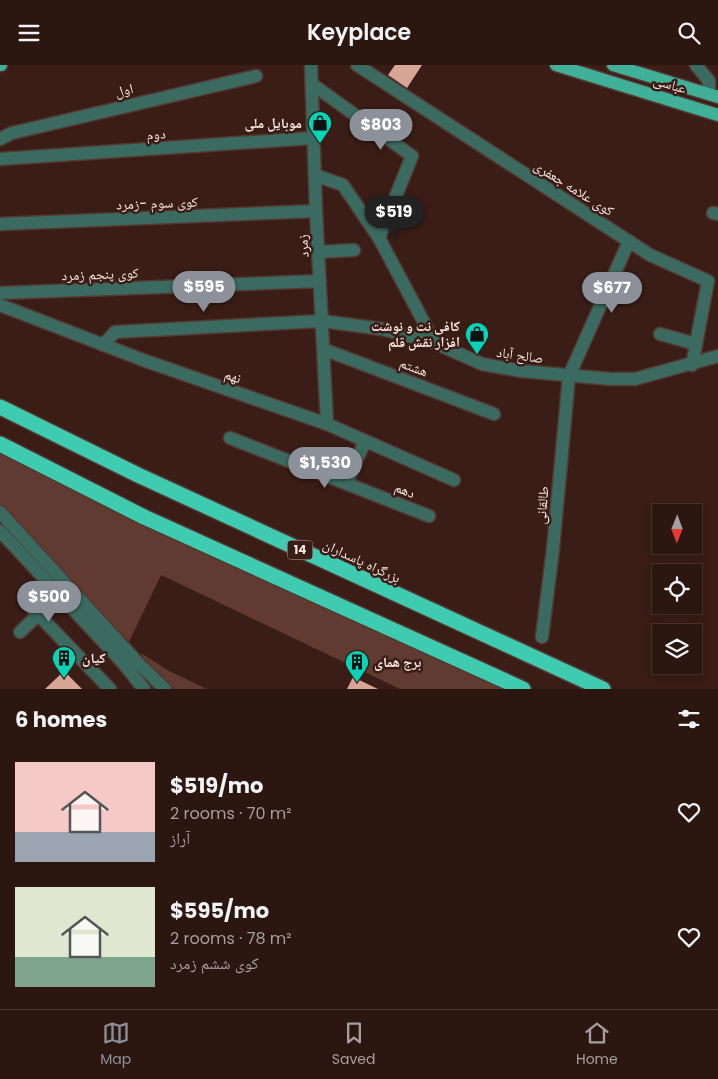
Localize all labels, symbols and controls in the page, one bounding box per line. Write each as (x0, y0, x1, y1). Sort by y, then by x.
text: Keyplace (307, 17, 411, 48)
icon: menu (15, 19, 43, 47)
icon: search (675, 19, 703, 47)
street label: عباسى (651, 70, 689, 98)
street label: اول (113, 78, 135, 102)
pin: $803 (351, 109, 411, 151)
shop icon: موبایل ملی (307, 110, 333, 144)
place label: موبایل ملی (245, 113, 302, 133)
text: $803 (360, 113, 402, 136)
street label: دوم (146, 123, 166, 145)
street label: کوی علامه جعفری (530, 155, 618, 221)
street label: کوی سوم -زمرد (116, 192, 199, 214)
pin: $519 (364, 195, 424, 238)
text: $519 (376, 200, 412, 223)
street label: زمرد (292, 234, 314, 258)
street label: کوی پنجم زمرد (61, 263, 139, 285)
pin: $595 (174, 271, 234, 313)
pin: $677 (582, 271, 642, 314)
text: $595 (183, 275, 225, 298)
text: $677 (593, 276, 631, 299)
place label: کافی نت و نوشت افزار نقش قلم (371, 316, 460, 352)
shop icon: کافی نت و نوشت افزار نقش قلم (464, 321, 490, 355)
street label: صالح آباد (495, 342, 545, 368)
street label: هشتم (397, 352, 431, 382)
street label: نهم (222, 364, 244, 388)
pin: $1,530 (284, 447, 366, 489)
text: $1,530 (299, 451, 351, 474)
street label: دهم (392, 477, 418, 503)
street label: طالقانی (530, 485, 554, 525)
north arrow (652, 504, 702, 554)
map controls (652, 504, 702, 674)
street label: بزرگراه پاسداران (320, 534, 404, 588)
road number: 14 (288, 541, 312, 559)
button: locate (652, 564, 702, 614)
pin: $500 (19, 581, 79, 623)
text: $500 (28, 585, 70, 608)
button: layers (652, 624, 702, 674)
building icon: کیان (51, 645, 77, 679)
place label: کیان (82, 648, 106, 668)
building icon: برج همای (344, 649, 370, 683)
place label: برج همای (374, 652, 422, 672)
text: 6 homes (15, 705, 107, 734)
icon: filters (675, 705, 703, 733)
text: $519/mo (170, 771, 263, 800)
icon: home (55, 782, 115, 842)
icon: heart (675, 798, 703, 826)
text: 2 rooms · 70 m² (170, 802, 292, 825)
text: آراز (170, 827, 190, 850)
text: $595/mo (170, 896, 269, 925)
icon: home (55, 907, 115, 967)
icon: heart (675, 923, 703, 951)
text: 2 rooms · 78 m² (170, 927, 292, 950)
text: کوی ششم زمرد (170, 952, 259, 975)
tab: Map (100, 1019, 131, 1070)
tab: Saved (332, 1019, 375, 1070)
tab: Home (576, 1019, 618, 1070)

